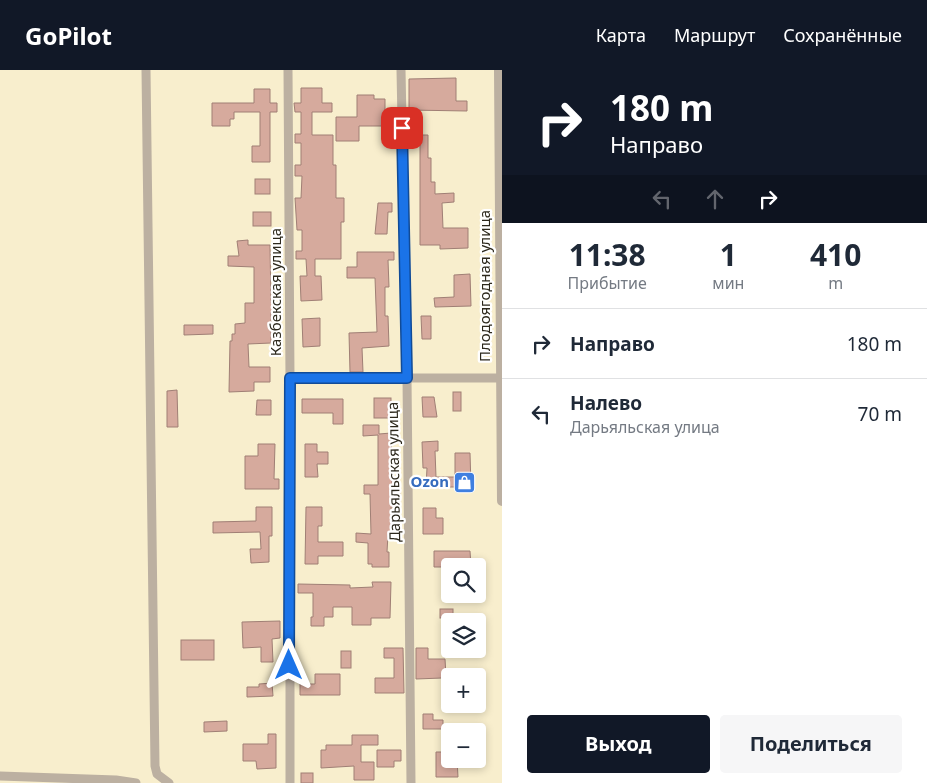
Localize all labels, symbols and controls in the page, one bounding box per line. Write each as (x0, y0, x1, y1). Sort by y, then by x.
text: GoPilot (25, 19, 112, 52)
text: Карта (596, 23, 646, 47)
text: Маршрут (674, 23, 755, 47)
text: Сохранённые (783, 23, 902, 47)
text: 180 m (610, 84, 713, 131)
icon: right (527, 90, 592, 155)
pin (381, 107, 423, 149)
icon: arrive (388, 114, 416, 142)
text: Направо (610, 129, 703, 159)
icon: left (648, 185, 676, 213)
icon: ahead (701, 185, 729, 213)
icon: right (754, 185, 782, 213)
street label: Плодоягодная улица (474, 210, 494, 362)
street label: Казбекская улица (265, 228, 285, 356)
text: 11:38 (569, 234, 646, 275)
text: 1 (720, 234, 737, 275)
text: 410 (810, 234, 861, 275)
text: Прибытие (568, 272, 647, 294)
text: мин (712, 272, 744, 294)
text: m (828, 272, 843, 294)
icon: right (527, 330, 555, 358)
text: Направо (570, 331, 655, 357)
text: 180 m (847, 331, 902, 357)
text: Налево (570, 390, 642, 416)
icon: left (527, 400, 555, 428)
text: 70 m (858, 401, 902, 427)
street label: Дарьяльская улица (382, 402, 404, 542)
text: Дарьяльская улица (570, 416, 720, 438)
shop icon: Ozon (453, 470, 477, 494)
place label: Ozon (411, 471, 449, 491)
map controls (441, 558, 486, 768)
button: search (441, 558, 486, 603)
button: layers (441, 613, 486, 658)
position arrow (262, 638, 314, 690)
button: + (441, 668, 486, 713)
button: Выход (527, 715, 710, 773)
button: Поделиться (720, 715, 902, 773)
button: − (441, 723, 486, 768)

